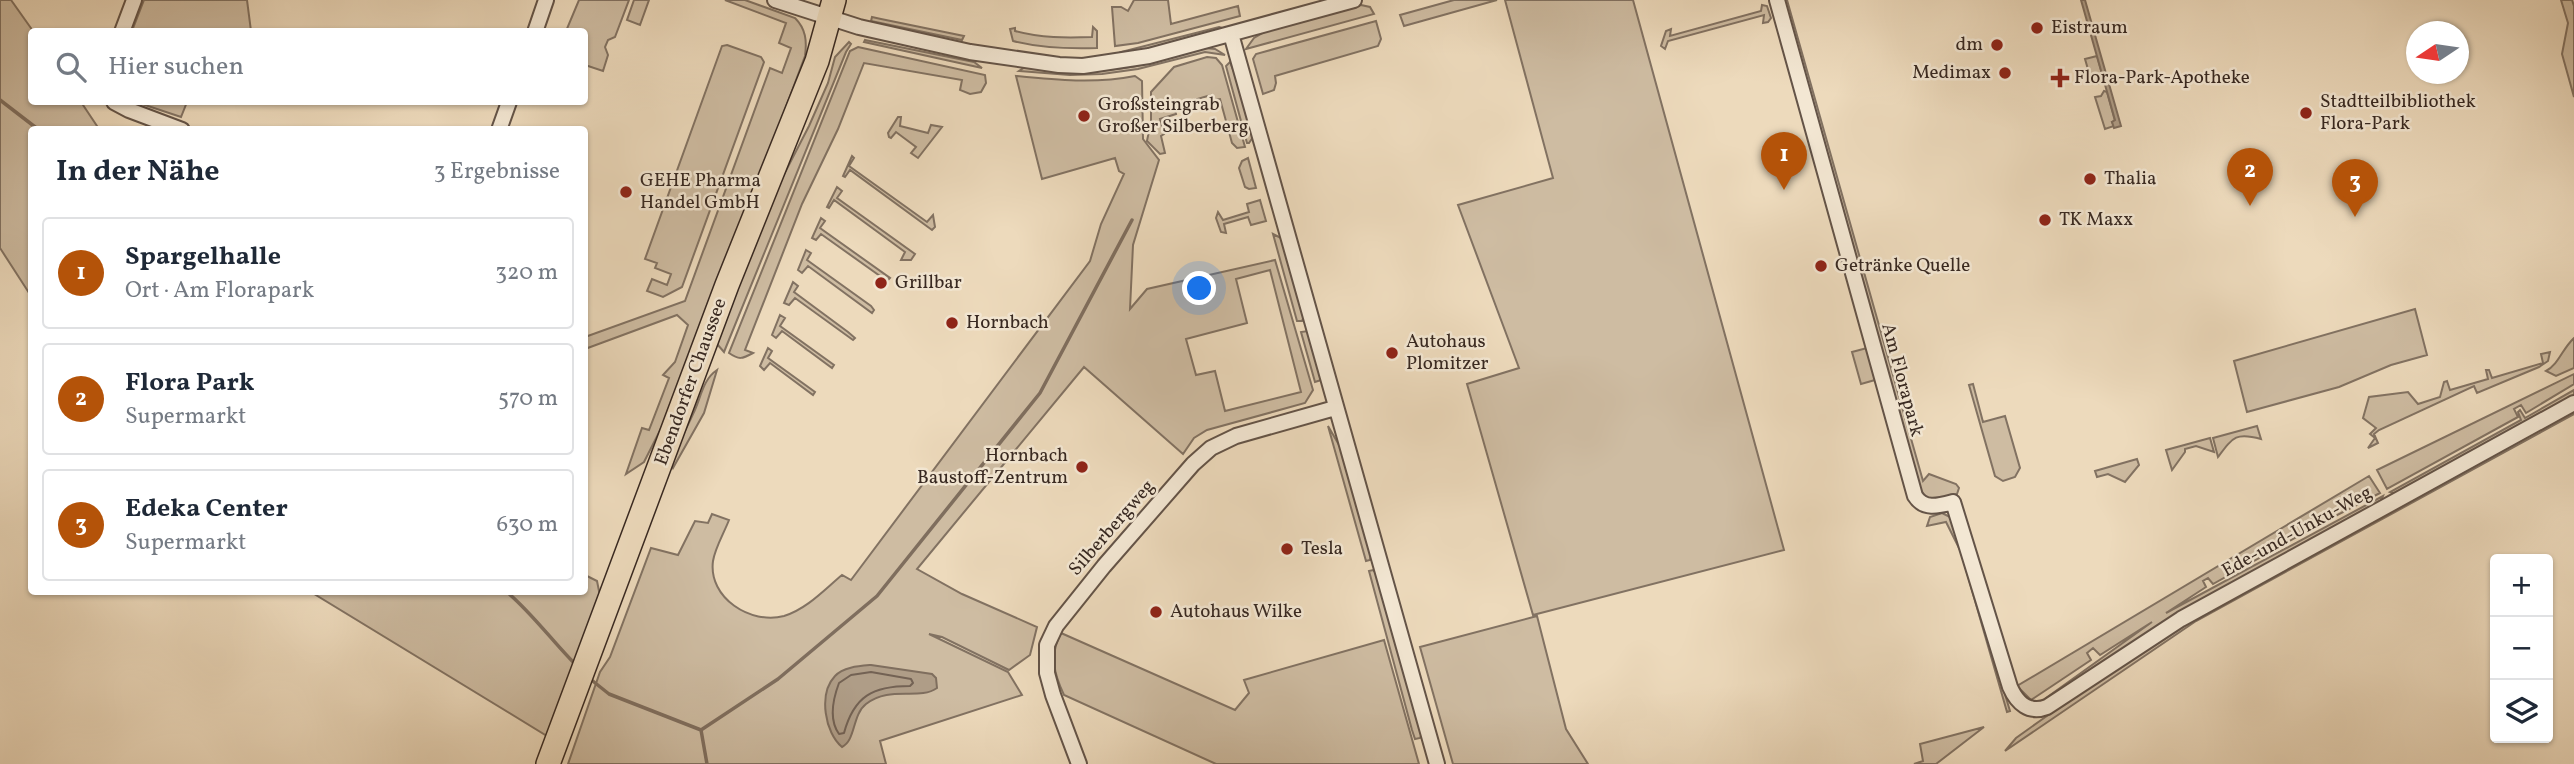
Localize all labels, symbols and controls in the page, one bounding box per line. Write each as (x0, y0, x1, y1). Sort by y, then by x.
place label: Eistraum (2051, 15, 2128, 41)
marker: Eistraum (2029, 20, 2045, 36)
north arrow (2406, 21, 2469, 84)
search box (28, 28, 588, 105)
place label: dm (1955, 32, 1983, 58)
marker: dm (1989, 37, 2005, 53)
icon: search (52, 48, 90, 86)
text: Hier suchen (108, 49, 244, 85)
place label: Medimax (1912, 60, 1991, 86)
marker: Medimax (1997, 65, 2013, 81)
place label: Flora-Park-Apotheke (2074, 65, 2250, 91)
marker: Flora-Park-Apotheke (2052, 70, 2068, 86)
place label: Stadtteilbibliothek Flora-Park (2320, 89, 2476, 137)
place label: Großsteingrab Großer Silberberg (1098, 92, 1248, 140)
marker: Stadtteilbibliothek Flora-Park (2298, 105, 2314, 121)
marker: Großsteingrab Großer Silberberg (1076, 108, 1092, 124)
pin: 1 (1761, 132, 1807, 190)
pin: 2 (2227, 148, 2273, 206)
text: In der Nähe (56, 151, 220, 193)
text: 3 Ergebnisse (434, 156, 560, 188)
pin: 3 (2332, 159, 2378, 217)
place label: Thalia (2104, 166, 2156, 192)
place label: GEHE Pharma Handel GmbH (640, 168, 761, 216)
marker: Thalia (2082, 171, 2098, 187)
marker: GEHE Pharma Handel GmbH (618, 184, 634, 200)
place label: TK Maxx (2059, 207, 2133, 233)
marker: TK Maxx (2037, 212, 2053, 228)
text: Spargelhalle (125, 239, 281, 275)
place label: Getränke Quelle (1835, 253, 1970, 279)
text: 1 (76, 257, 86, 289)
text: 320 m (495, 257, 558, 289)
marker: Getränke Quelle (1813, 258, 1829, 274)
place label: Grillbar (895, 270, 962, 296)
your location (1182, 271, 1216, 305)
text: Ort · Am Florapark (125, 275, 314, 307)
marker: Grillbar (873, 275, 889, 291)
street label: Ebendorfer Chaussee (649, 295, 733, 469)
place label: Hornbach (966, 310, 1049, 336)
marker: Hornbach (944, 315, 960, 331)
street label: Am Florapark (1874, 320, 1930, 440)
place label: Autohaus Plomitzer (1406, 329, 1489, 377)
marker: Autohaus Plomitzer (1384, 345, 1400, 361)
text: Flora Park (125, 365, 255, 401)
text: 2 (75, 383, 87, 415)
text: 570 m (498, 383, 558, 415)
text: Supermarkt (125, 401, 246, 433)
place label: Hornbach Baustoff-Zentrum (917, 443, 1068, 491)
marker: Hornbach Baustoff-Zentrum (1074, 459, 1090, 475)
street label: Silberbergweg (1063, 474, 1161, 582)
street label: Ede-und-Unku-Weg (2217, 480, 2377, 584)
text: Edeka Center (125, 491, 288, 527)
text: 3 (75, 509, 87, 541)
text: 630 m (497, 509, 558, 541)
text: Supermarkt (125, 527, 246, 559)
place label: Tesla (1301, 536, 1343, 562)
marker: Tesla (1279, 541, 1295, 557)
map controls (2490, 554, 2553, 743)
button: + (2490, 554, 2553, 617)
place label: Autohaus Wilke (1170, 599, 1302, 625)
marker: Autohaus Wilke (1148, 604, 1164, 620)
button: − (2490, 617, 2553, 680)
button: layers (2490, 680, 2553, 743)

